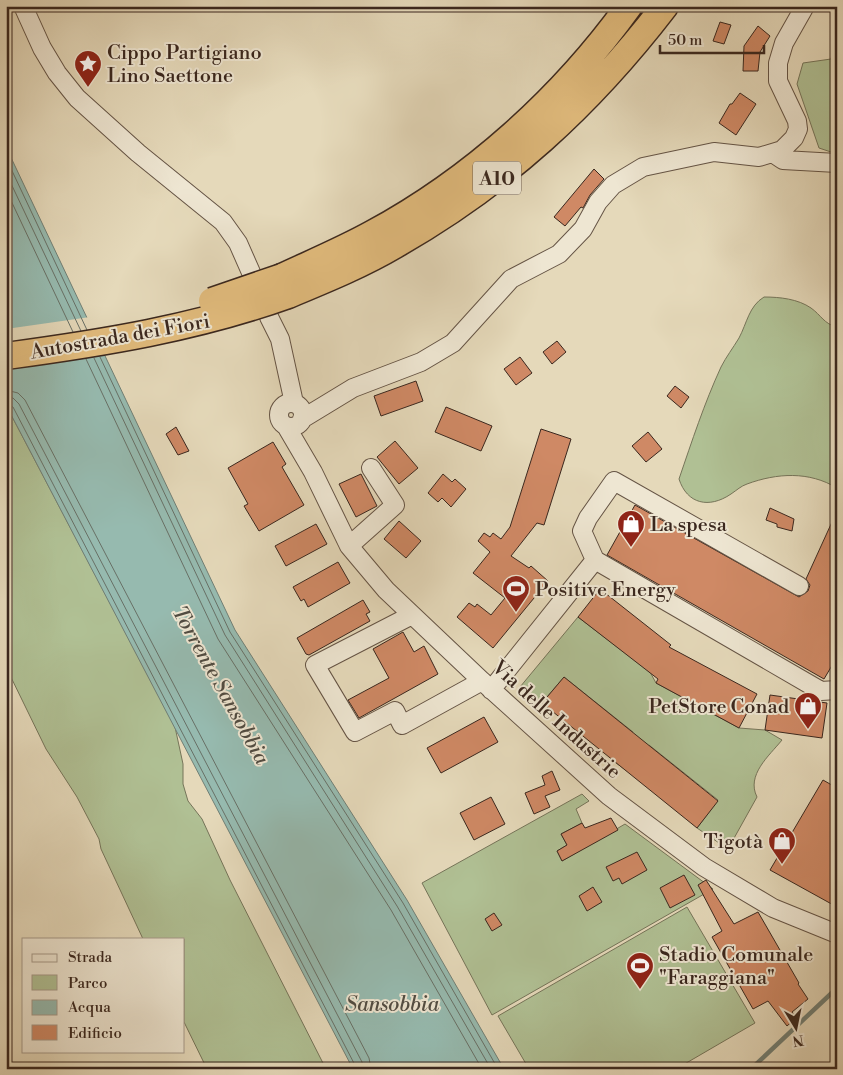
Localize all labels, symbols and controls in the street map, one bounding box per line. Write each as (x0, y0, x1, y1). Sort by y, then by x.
scale bar (660, 22, 764, 54)
text: 50 m (668, 31, 702, 50)
place label: Cippo Partigiano Lino Saettone (107, 41, 262, 89)
place icon: Cippo Partigiano Lino Saettone (73, 49, 103, 88)
road number: A10 (473, 162, 521, 194)
street label: Autostrada dei Fiori (28, 309, 212, 366)
shop icon: La spesa (616, 509, 646, 548)
place label: La spesa (650, 513, 728, 538)
sports icon: Positive Energy (501, 574, 531, 613)
place label: Positive Energy (535, 578, 676, 603)
water label: Torrente Sansobbia (166, 602, 275, 770)
street label: Via delle Industrie (485, 655, 626, 785)
shop icon: PetStore Conad (793, 691, 823, 730)
place label: PetStore Conad (649, 695, 790, 720)
shop icon: Tigotà (767, 826, 797, 865)
place label: Tigotà (704, 830, 764, 855)
legend (22, 938, 185, 1052)
place label: Stadio Comunale "Faraggiana" (659, 943, 813, 991)
text: Strada (68, 948, 112, 967)
sports icon: Stadio Comunale "Faraggiana" (625, 951, 655, 990)
text: Parco (68, 974, 107, 993)
water label: Sansobbia (345, 992, 439, 1018)
text: Acqua (67, 998, 111, 1017)
north arrow (770, 1002, 820, 1052)
text: Edificio (68, 1024, 122, 1043)
text: N (791, 1030, 805, 1050)

